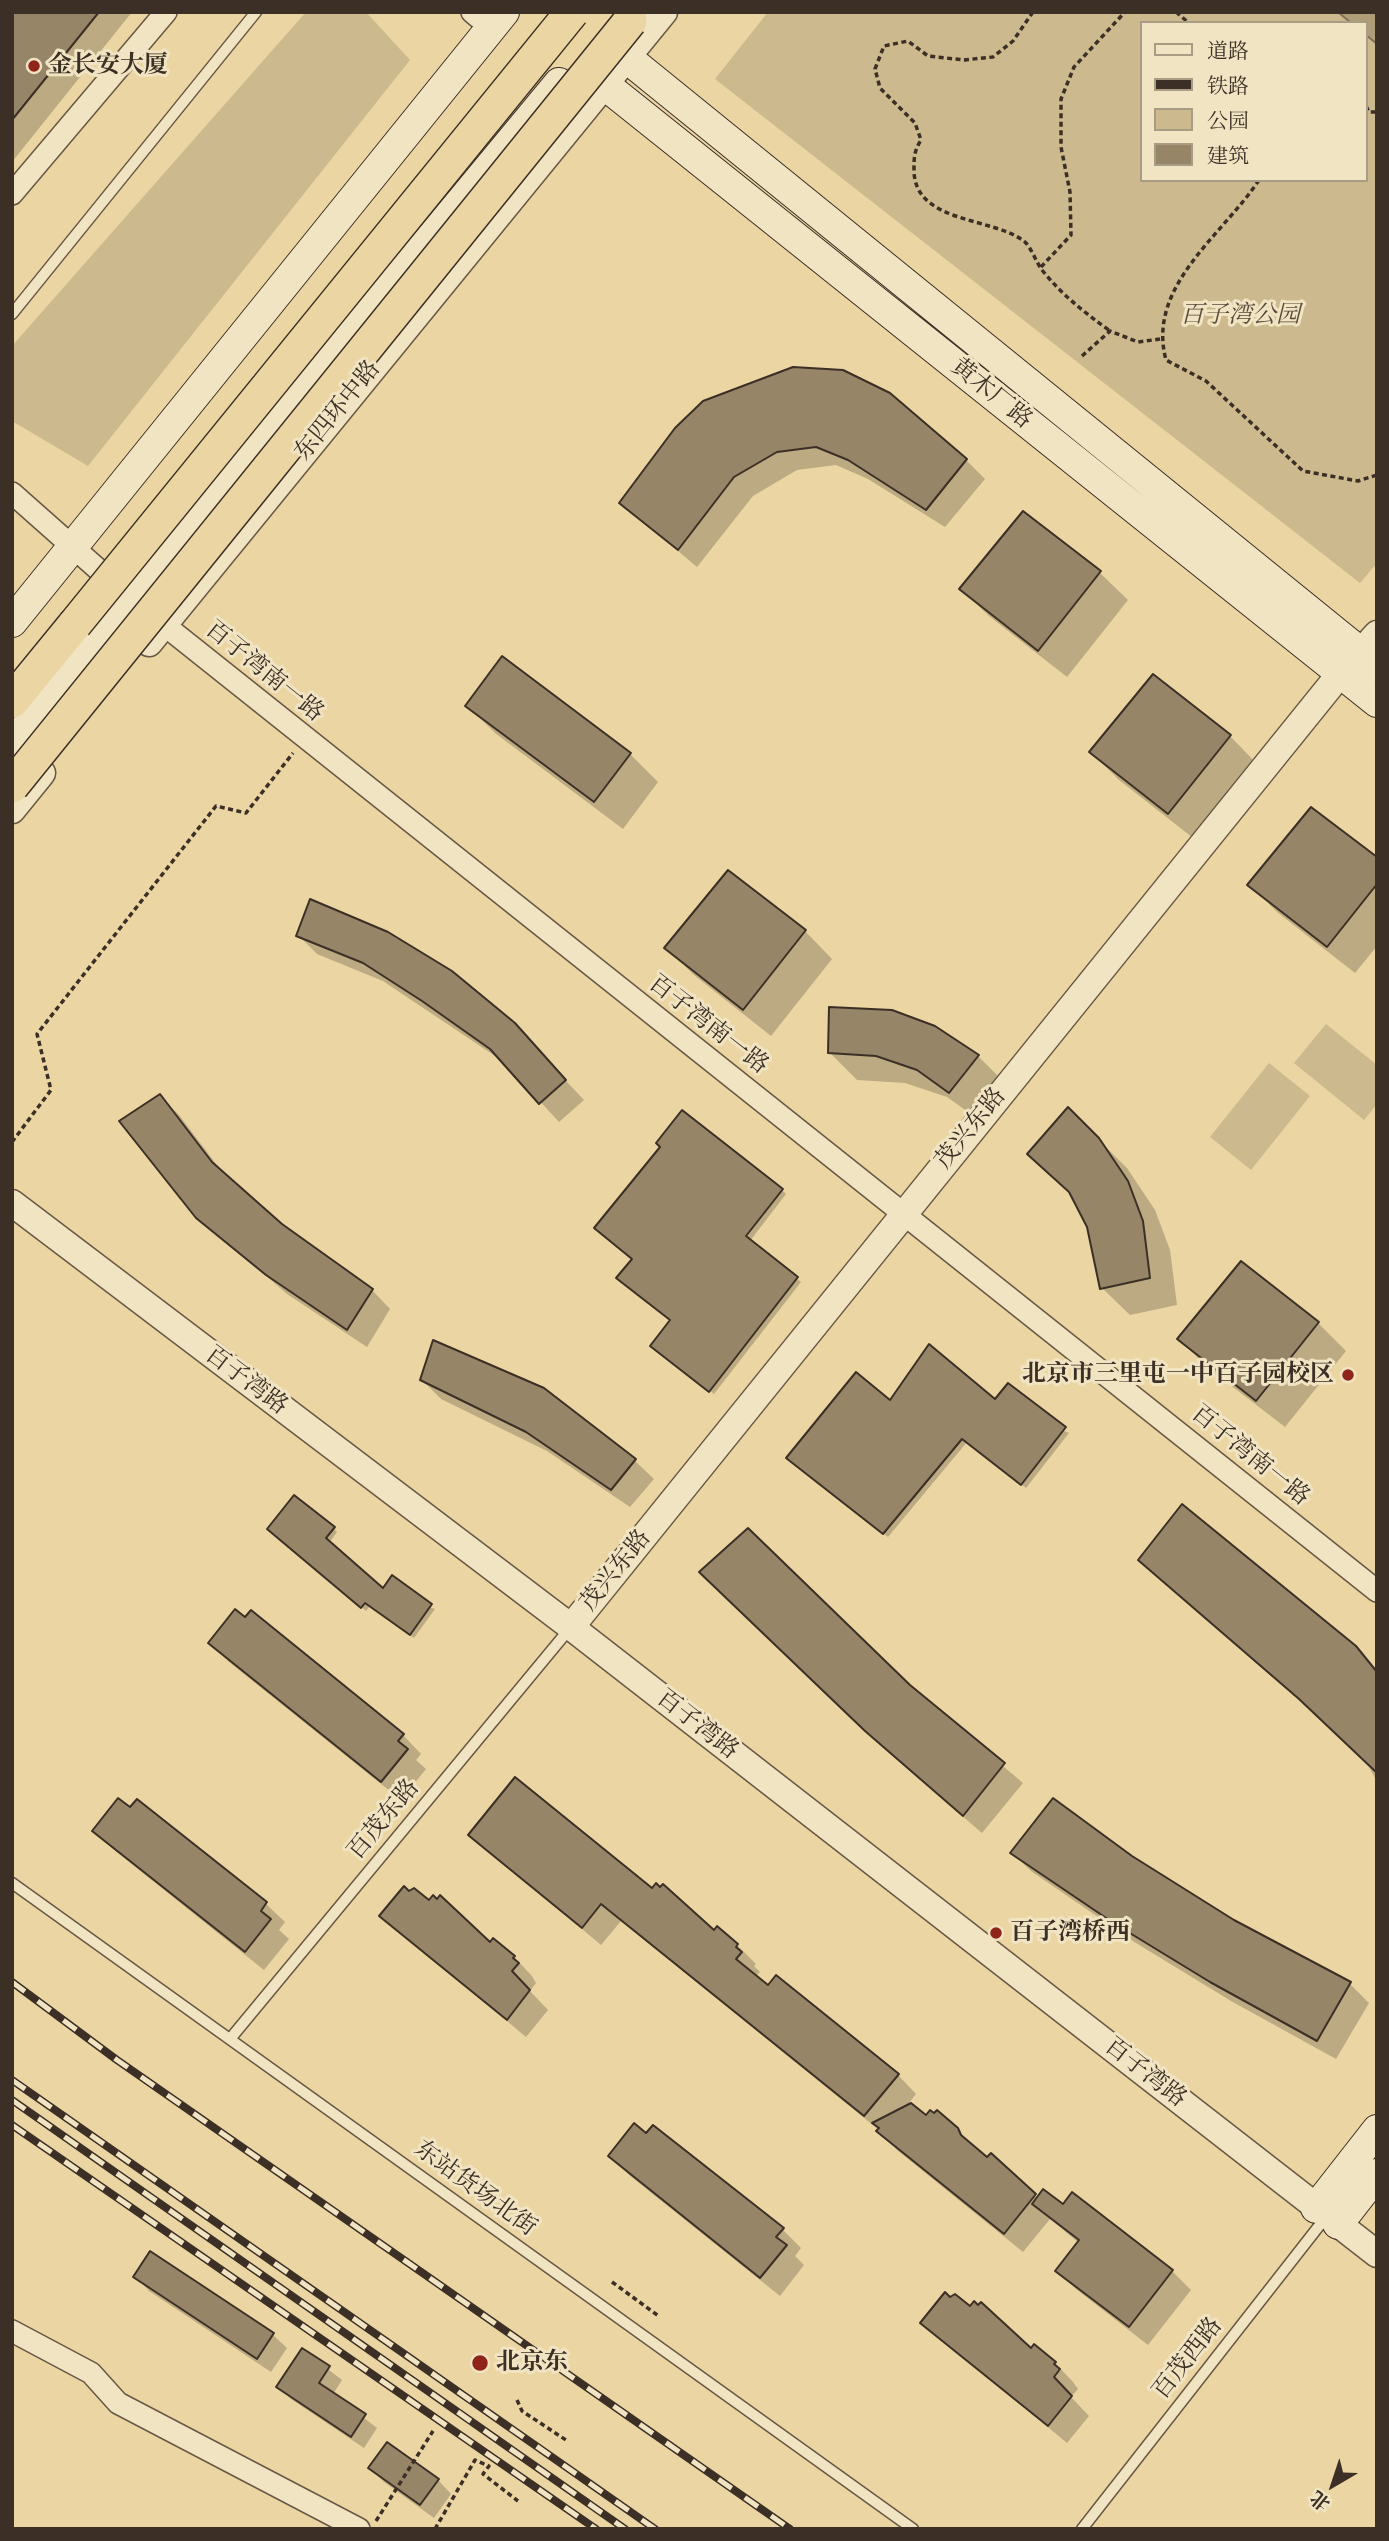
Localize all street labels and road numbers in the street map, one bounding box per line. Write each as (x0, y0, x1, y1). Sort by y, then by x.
street label: 黄木厂路 (945, 353, 1037, 435)
street label: 东四环中路 (289, 355, 387, 467)
street label: 百子湾南一路 (199, 615, 329, 729)
street label: 百子湾南一路 (642, 969, 774, 1081)
street label: 茂兴东路 (930, 1083, 1012, 1175)
street label: 百子湾路 (199, 1341, 293, 1421)
street label: 百子湾南一路 (1185, 1399, 1315, 1513)
street label: 茂兴东路 (575, 1525, 657, 1617)
street label: 百子湾路 (650, 1684, 744, 1766)
street label: 百茂东路 (342, 1774, 426, 1866)
street label: 百子湾路 (1098, 2032, 1192, 2114)
street label: 东站货场北街 (408, 2135, 542, 2243)
street label: 百茂西路 (1147, 2312, 1229, 2406)

